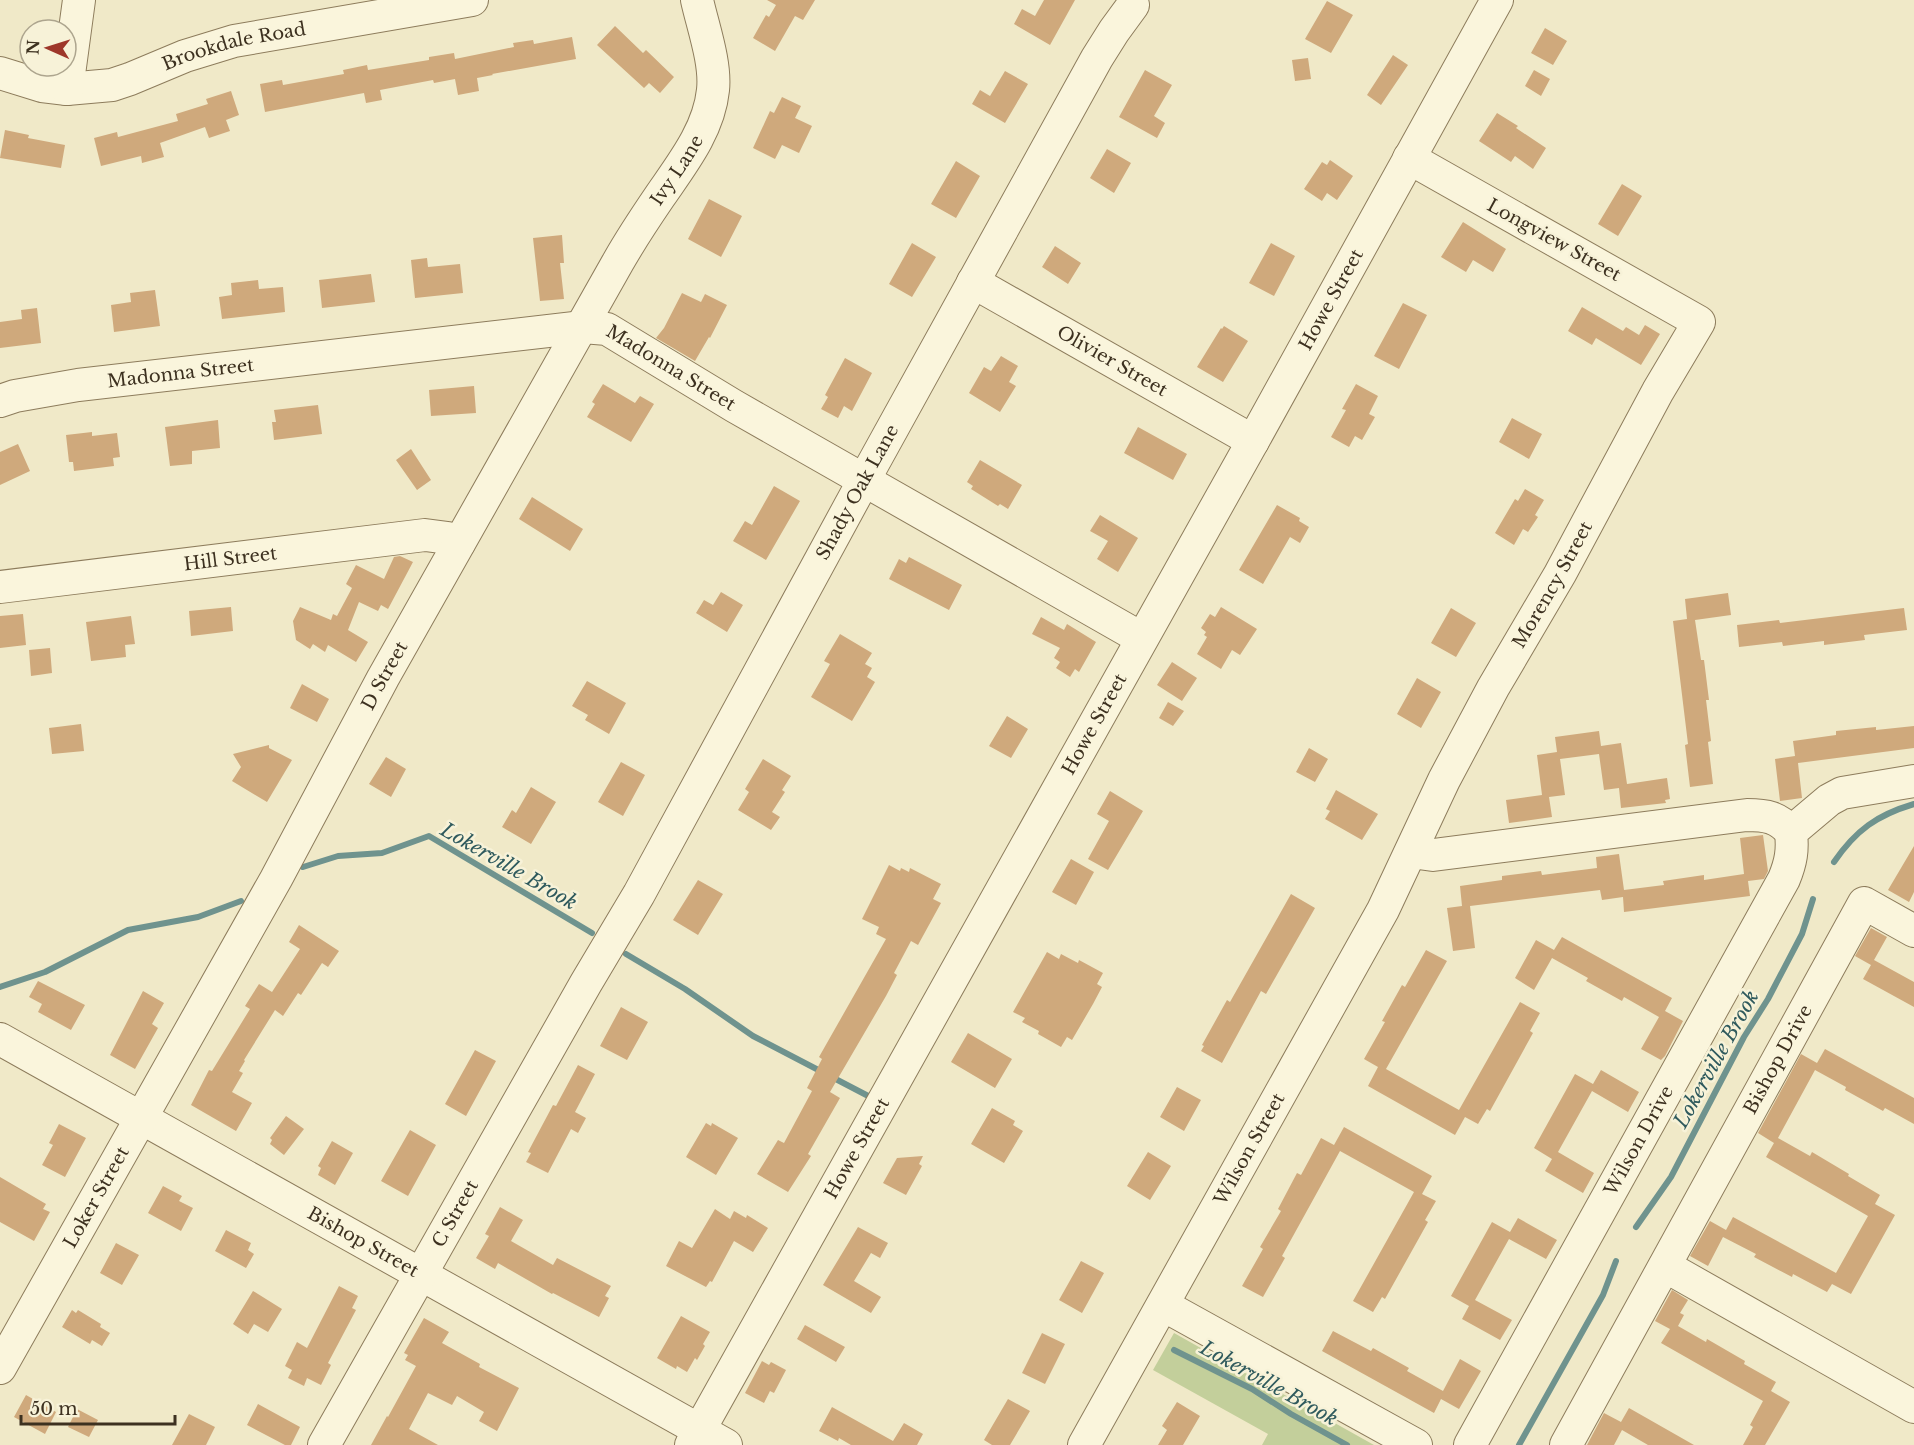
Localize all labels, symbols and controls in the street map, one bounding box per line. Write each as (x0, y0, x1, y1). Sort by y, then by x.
north arrow (18, 18, 78, 78)
street label: Brookdale Road (159, 18, 307, 75)
text: N (23, 39, 43, 55)
street label: Ivy Lane (646, 131, 708, 210)
street label: Longview Street (1483, 194, 1625, 286)
street label: Howe Street (1294, 245, 1368, 354)
street label: Madonna Street (602, 320, 740, 416)
street label: Olivier Street (1053, 321, 1172, 401)
street label: Madonna Street (106, 354, 255, 393)
street label: Shady Oak Lane (812, 421, 903, 564)
street label: Morency Street (1508, 517, 1597, 652)
street label: Hill Street (182, 542, 278, 575)
street label: D Street (357, 637, 413, 714)
street label: Howe Street (1057, 670, 1132, 779)
water label: Lokerville Brook (436, 817, 581, 915)
water label: Lokerville Brook (1668, 986, 1764, 1133)
street label: Bishop Drive (1739, 1001, 1817, 1118)
street label: Wilson Drive (1599, 1082, 1678, 1200)
street label: Wilson Street (1209, 1089, 1290, 1210)
street label: Howe Street (820, 1094, 894, 1203)
street label: Loker Street (59, 1142, 134, 1252)
street label: C Street (427, 1176, 483, 1251)
street label: Bishop Street (304, 1202, 423, 1282)
water label: Lokerville Brook (1195, 1335, 1342, 1431)
scale bar (21, 1388, 176, 1426)
text: 50 m (30, 1398, 78, 1420)

